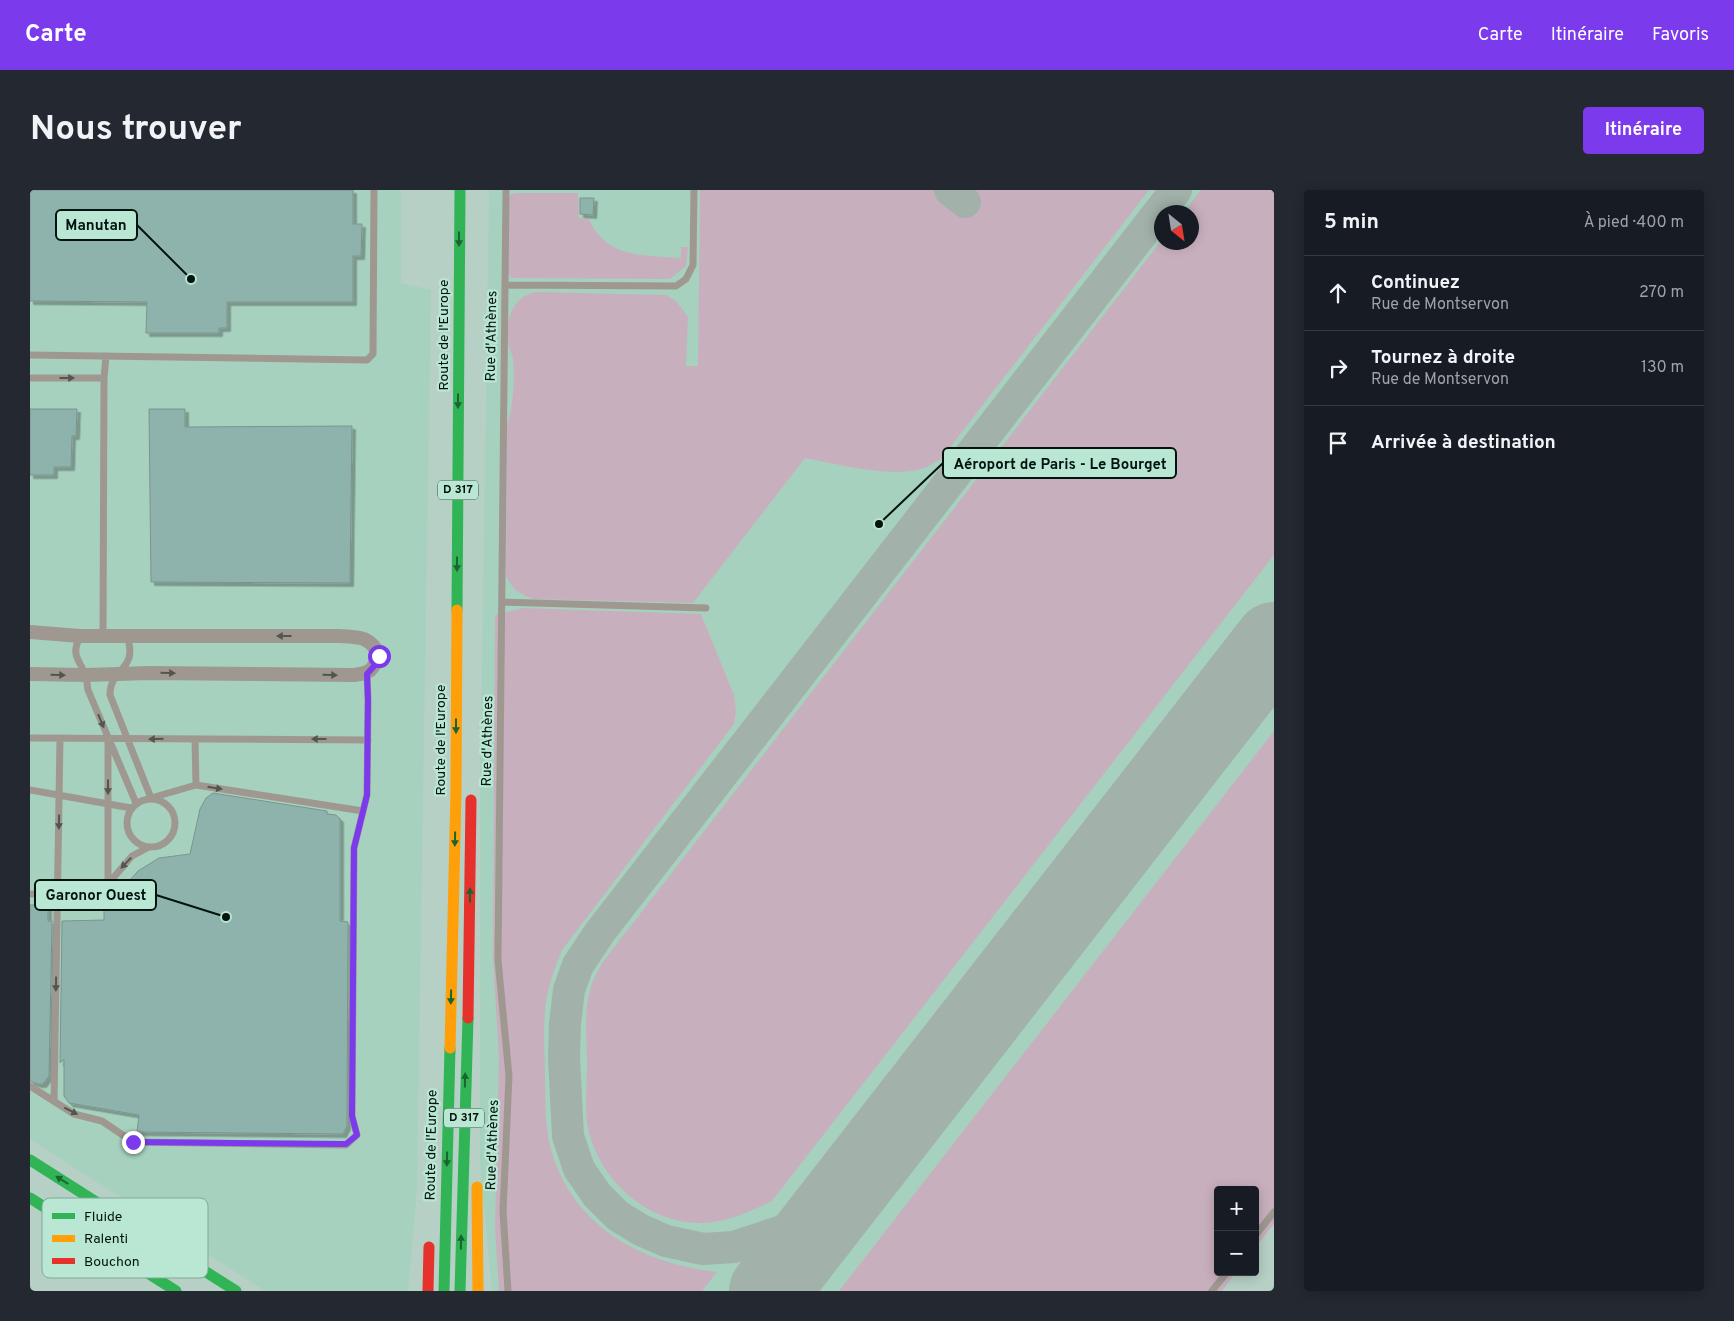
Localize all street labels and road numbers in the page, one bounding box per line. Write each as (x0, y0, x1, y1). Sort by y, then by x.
street label: Route de l'Europe (436, 280, 453, 390)
street label: Rue d'Athènes (483, 291, 501, 381)
road number: D 317 (438, 480, 478, 500)
street label: Route de l'Europe (433, 685, 450, 795)
street label: Rue d'Athènes (479, 696, 497, 786)
street label: Route de l'Europe (423, 1089, 441, 1201)
street label: Rue d'Athènes (483, 1099, 503, 1191)
road number: D 317 (444, 1108, 484, 1128)

